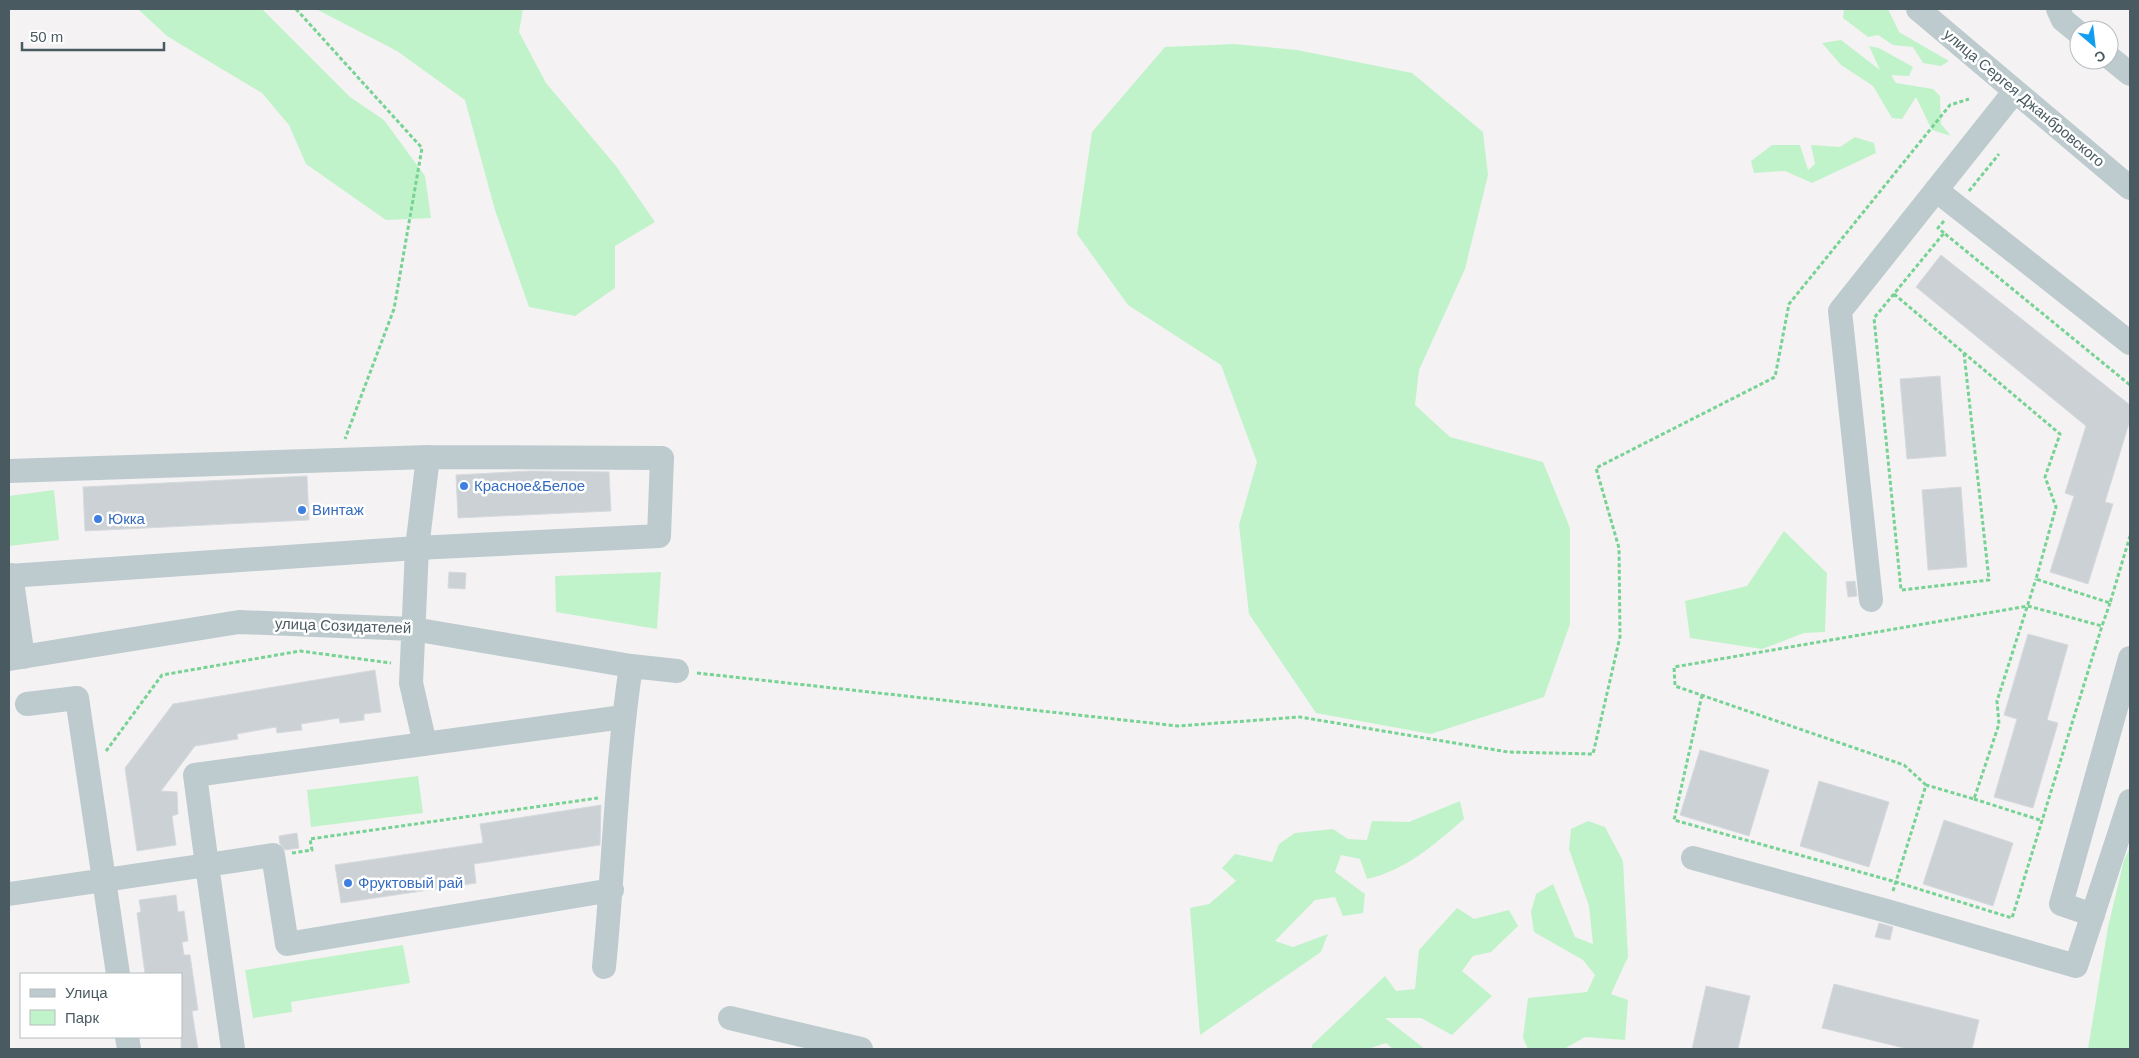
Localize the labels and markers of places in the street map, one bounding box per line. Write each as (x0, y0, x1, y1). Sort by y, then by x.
place label: Красное&Белое (474, 477, 585, 494)
marker: Красное&Белое (458, 480, 470, 492)
place label: Винтаж (312, 501, 364, 518)
marker: Винтаж (296, 504, 308, 516)
place label: Юкка (108, 510, 146, 527)
marker: Юкка (92, 513, 104, 525)
place label: Фруктовый рай (358, 874, 463, 891)
marker: Фруктовый рай (342, 877, 354, 889)

